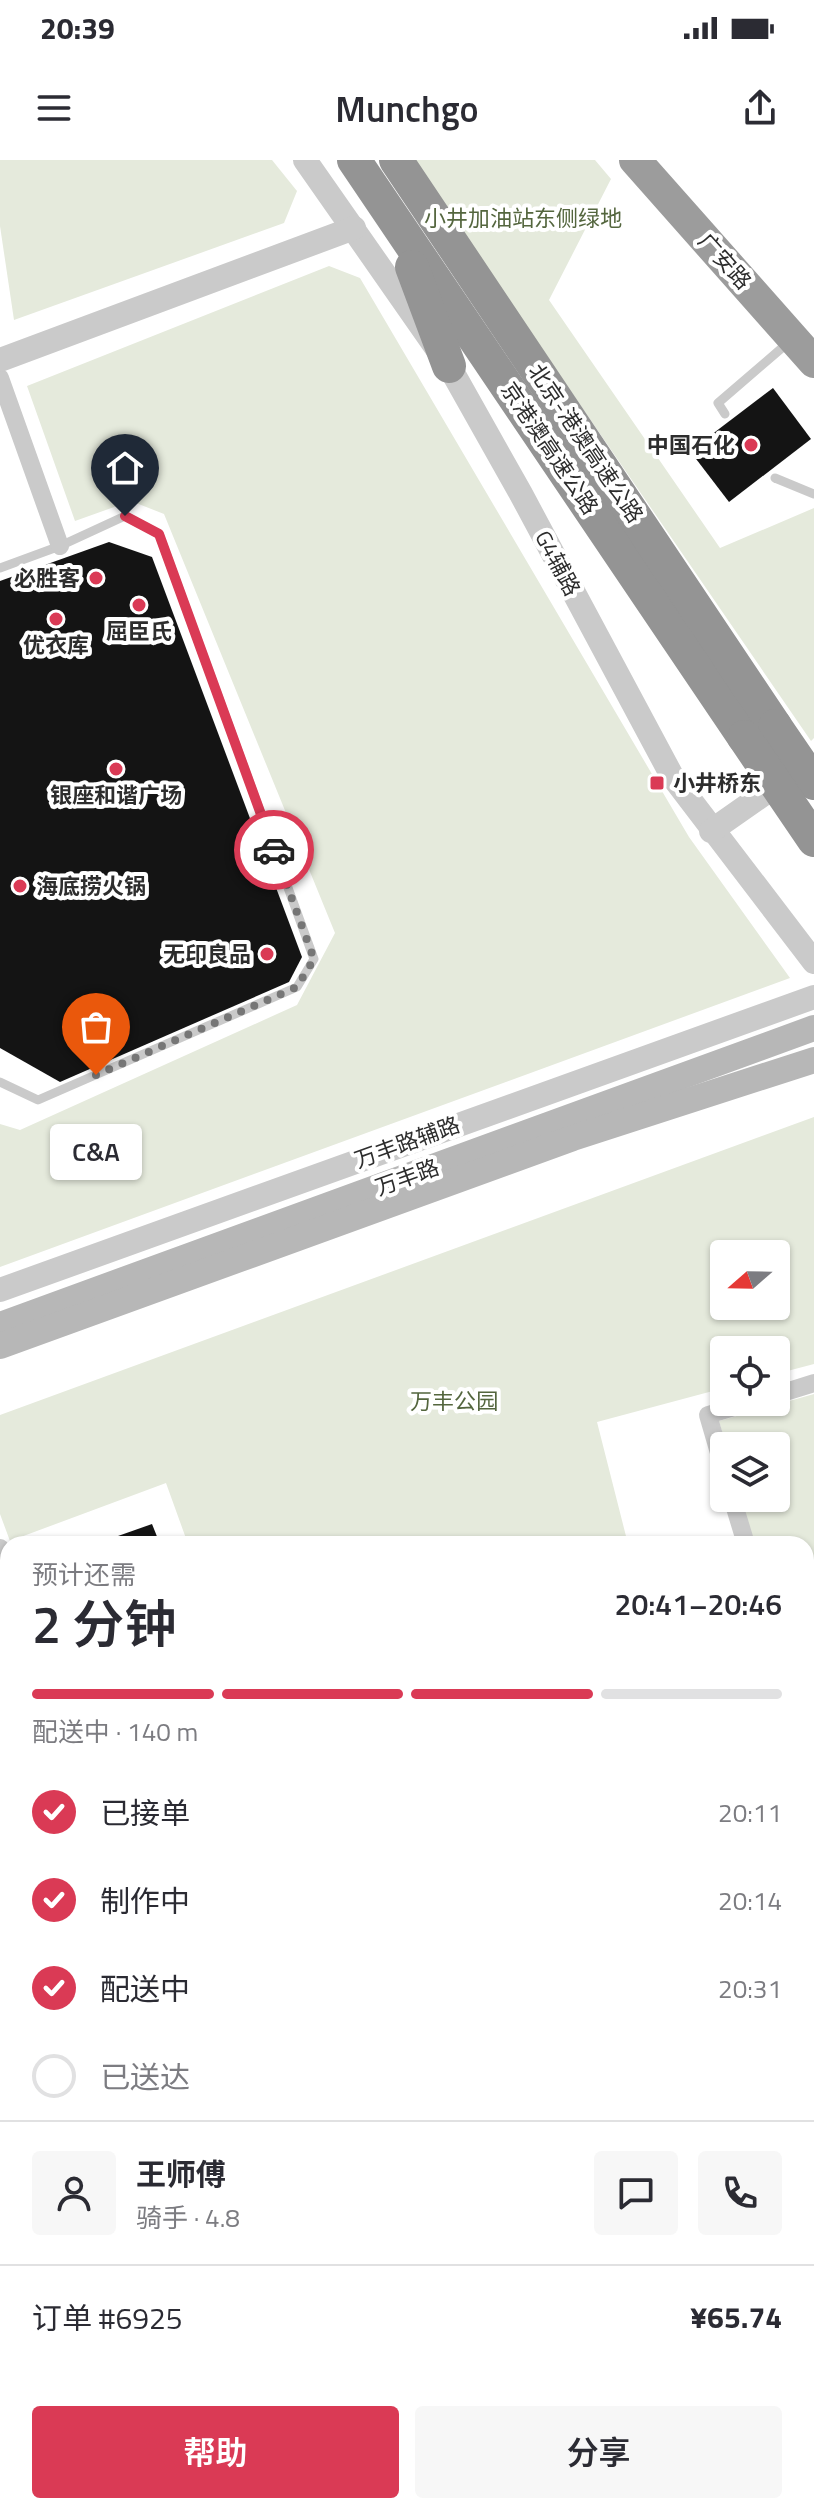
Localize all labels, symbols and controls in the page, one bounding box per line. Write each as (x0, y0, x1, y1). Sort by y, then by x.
text: 20:39 (40, 5, 115, 51)
text: Munchgo (335, 81, 479, 136)
icon: menu (32, 86, 76, 130)
icon: share (738, 86, 782, 130)
park label: 小井加油站东侧绿地 (424, 201, 622, 235)
street label: 广安路 (690, 225, 760, 297)
street label: 北京-港澳高速公路 (520, 357, 652, 529)
street label: 京港澳高速公路 (493, 375, 607, 521)
place label: 中国石化 (647, 428, 735, 462)
pin (91, 434, 159, 516)
marker: 中国石化 (742, 436, 760, 454)
icon: home (103, 446, 147, 490)
street label: G4辅路 (527, 524, 589, 602)
place label: 必胜客 (14, 561, 80, 595)
marker: 必胜客 (87, 569, 105, 587)
marker: 屈臣氏 (130, 596, 148, 614)
marker: 优衣库 (47, 610, 65, 628)
place label: 屈臣氏 (106, 614, 172, 648)
place label: 优衣库 (23, 628, 89, 662)
marker: 银座和谐广场 (107, 760, 125, 778)
place label: 小井桥东 (673, 766, 761, 800)
marker: 小井桥东 (648, 774, 666, 792)
place label: 银座和谐广场 (50, 778, 182, 812)
courier (234, 810, 314, 890)
icon: car (252, 828, 296, 872)
place label: 海底捞火锅 (36, 869, 146, 903)
marker: 海底捞火锅 (11, 877, 29, 895)
place label: 无印良品 (163, 937, 251, 971)
marker: 无印良品 (258, 945, 276, 963)
pin (62, 993, 130, 1075)
icon: bag (74, 1005, 118, 1049)
street label: 万丰路辅路 (349, 1107, 465, 1177)
callout: C&A (50, 1123, 142, 1179)
text: C&A (72, 1132, 120, 1171)
street label: 万丰路 (370, 1150, 444, 1204)
north arrow (710, 1240, 790, 1320)
map controls (710, 1240, 790, 1512)
button: locate (710, 1336, 790, 1416)
park label: 万丰公园 (410, 1384, 498, 1418)
button: layers (710, 1432, 790, 1512)
text: 预计还需 (32, 1555, 136, 1594)
text: 20:41–20:46 (615, 1581, 782, 1627)
text: 2 分钟 (32, 1584, 177, 1663)
text: 配送中 · 140 m (32, 1712, 198, 1751)
icon: check (32, 1790, 76, 1834)
text: 已接单 (100, 1790, 190, 1836)
text: 20:11 (718, 1793, 782, 1832)
icon: check (32, 1878, 76, 1922)
text: 制作中 (100, 1878, 190, 1924)
text: 20:14 (718, 1881, 782, 1920)
icon: check (32, 1966, 76, 2010)
text: 配送中 (100, 1966, 190, 2012)
text: 20:31 (718, 1969, 782, 2008)
text: 已送达 (100, 2054, 190, 2100)
button: person (32, 2151, 116, 2235)
text: 王师傅 (136, 2151, 226, 2197)
button: chat (594, 2151, 678, 2235)
button: phone (698, 2151, 782, 2235)
text: 骑手 · 4.8 (136, 2198, 240, 2237)
text: ¥65.74 (690, 2294, 782, 2340)
text: 订单 #6925 (32, 2295, 183, 2341)
button: 帮助 (32, 2406, 399, 2498)
button: 分享 (415, 2406, 782, 2498)

